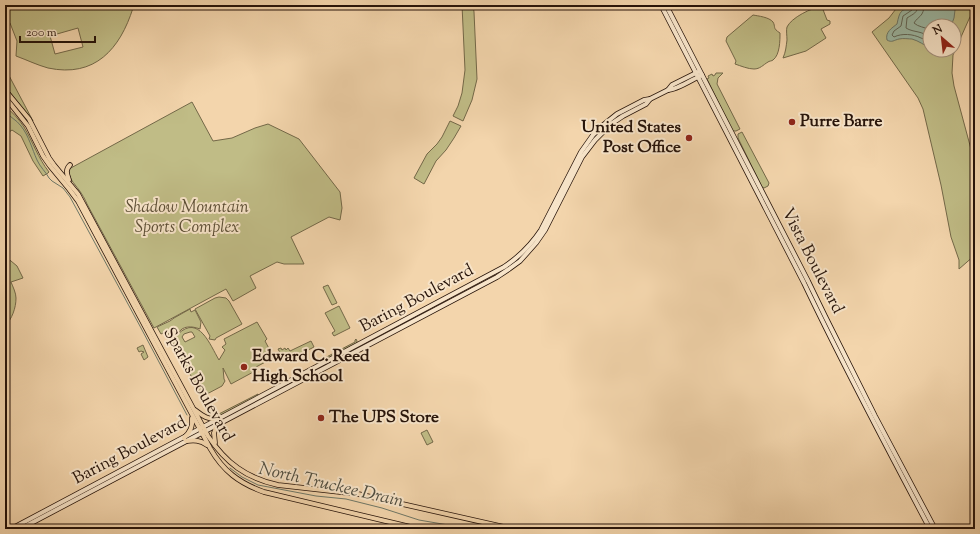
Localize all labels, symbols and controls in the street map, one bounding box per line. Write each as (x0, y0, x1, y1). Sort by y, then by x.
scale bar (20, 18, 95, 44)
north arrow (922, 18, 962, 58)
text: N (929, 21, 946, 40)
text: 200 m (26, 24, 57, 42)
place label: Purre Barre (800, 110, 882, 134)
place label: United States Post Office (581, 116, 681, 160)
marker: Purre Barre (787, 117, 797, 127)
marker: United States Post Office (684, 133, 694, 143)
park label: Shadow Mountain Sports Complex (125, 196, 249, 240)
street label: Vista Boulevard (775, 204, 849, 318)
street label: Baring Boulevard (356, 259, 479, 339)
street label: Sparks Boulevard (157, 323, 240, 447)
place label: Edward C. Reed High School (252, 345, 370, 389)
marker: Edward C. Reed High School (239, 362, 249, 372)
place label: The UPS Store (329, 406, 439, 430)
street label: Baring Boulevard (69, 411, 192, 491)
marker: The UPS Store (316, 413, 326, 423)
water label: North Truckee Drain (256, 457, 407, 515)

